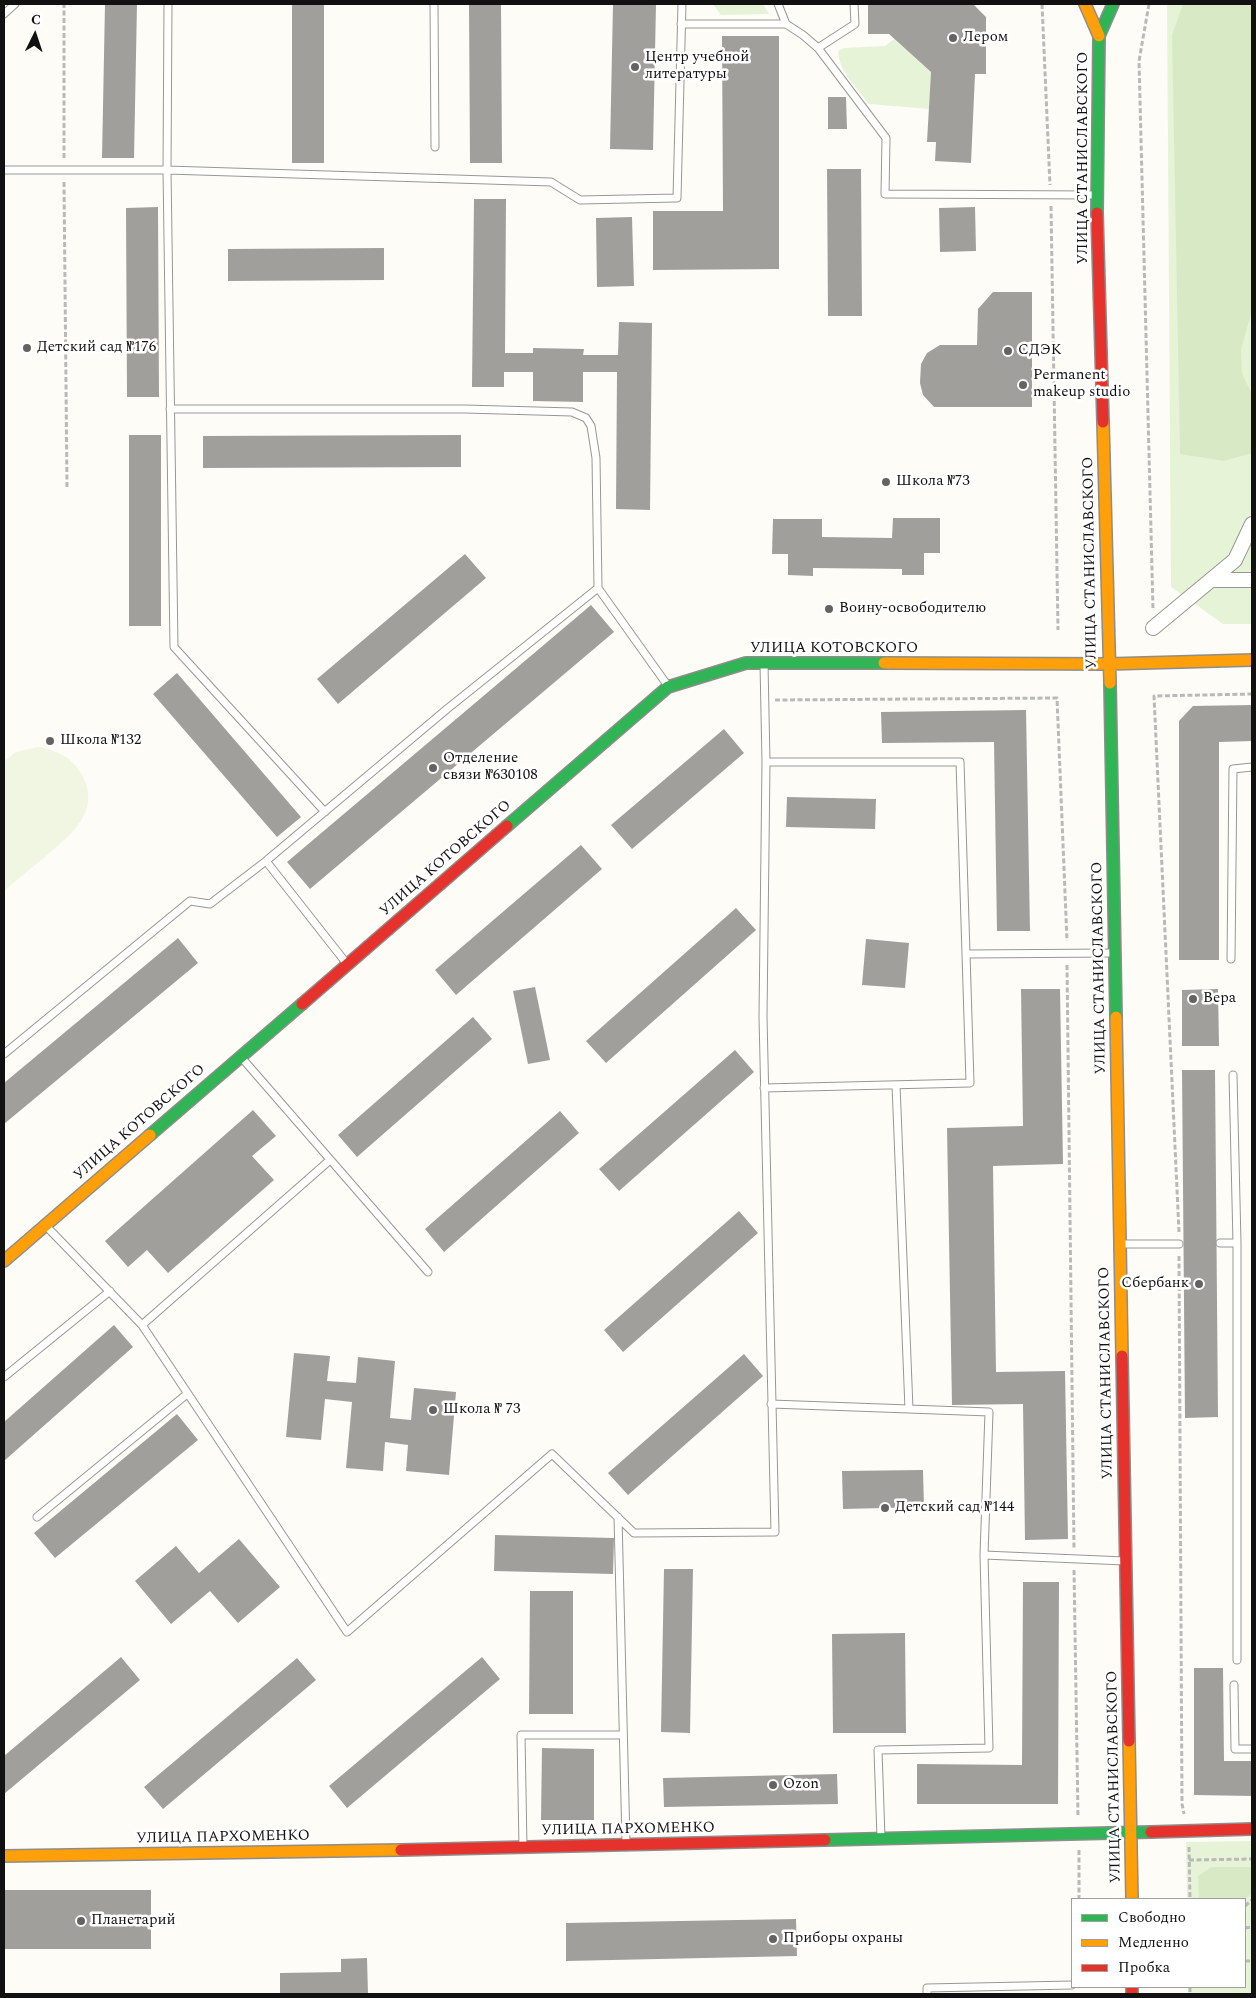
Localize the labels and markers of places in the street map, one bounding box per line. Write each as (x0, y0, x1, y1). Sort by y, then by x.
place label: Лером (963, 29, 1008, 47)
marker: Лером (947, 32, 959, 44)
place label: Центр учебной литературы (645, 49, 749, 84)
marker: Центр учебной литературы (629, 61, 641, 73)
place label: Детский сад №176 (37, 339, 156, 357)
marker: Детский сад №176 (21, 342, 33, 354)
place label: СДЭК (1018, 342, 1062, 360)
marker: СДЭК (1002, 345, 1014, 357)
place label: Permanent makeup studio (1033, 367, 1130, 402)
marker: Permanent makeup studio (1017, 379, 1029, 391)
place label: Школа №73 (896, 473, 970, 491)
marker: Школа №73 (880, 476, 892, 488)
place label: Воину-освободителю (839, 600, 986, 618)
marker: Воину-освободителю (823, 603, 835, 615)
place label: Школа №132 (60, 732, 141, 750)
marker: Школа №132 (44, 735, 56, 747)
place label: Отделение связи №630108 (443, 750, 538, 785)
marker: Отделение связи №630108 (427, 762, 439, 774)
place label: Вера (1203, 990, 1236, 1008)
marker: Вера (1187, 993, 1199, 1005)
place label: Сбербанк (1121, 1275, 1189, 1293)
marker: Сбербанк (1193, 1278, 1205, 1290)
place label: Школа № 73 (443, 1401, 520, 1419)
marker: Школа № 73 (427, 1404, 439, 1416)
place label: Детский сад №144 (895, 1499, 1014, 1517)
marker: Детский сад №144 (879, 1502, 891, 1514)
place label: Ozon (783, 1776, 819, 1794)
marker: Ozon (767, 1779, 779, 1791)
place label: Планетарий (91, 1912, 176, 1930)
marker: Планетарий (75, 1915, 87, 1927)
place label: Приборы охраны (783, 1930, 903, 1948)
marker: Приборы охраны (767, 1933, 779, 1945)

